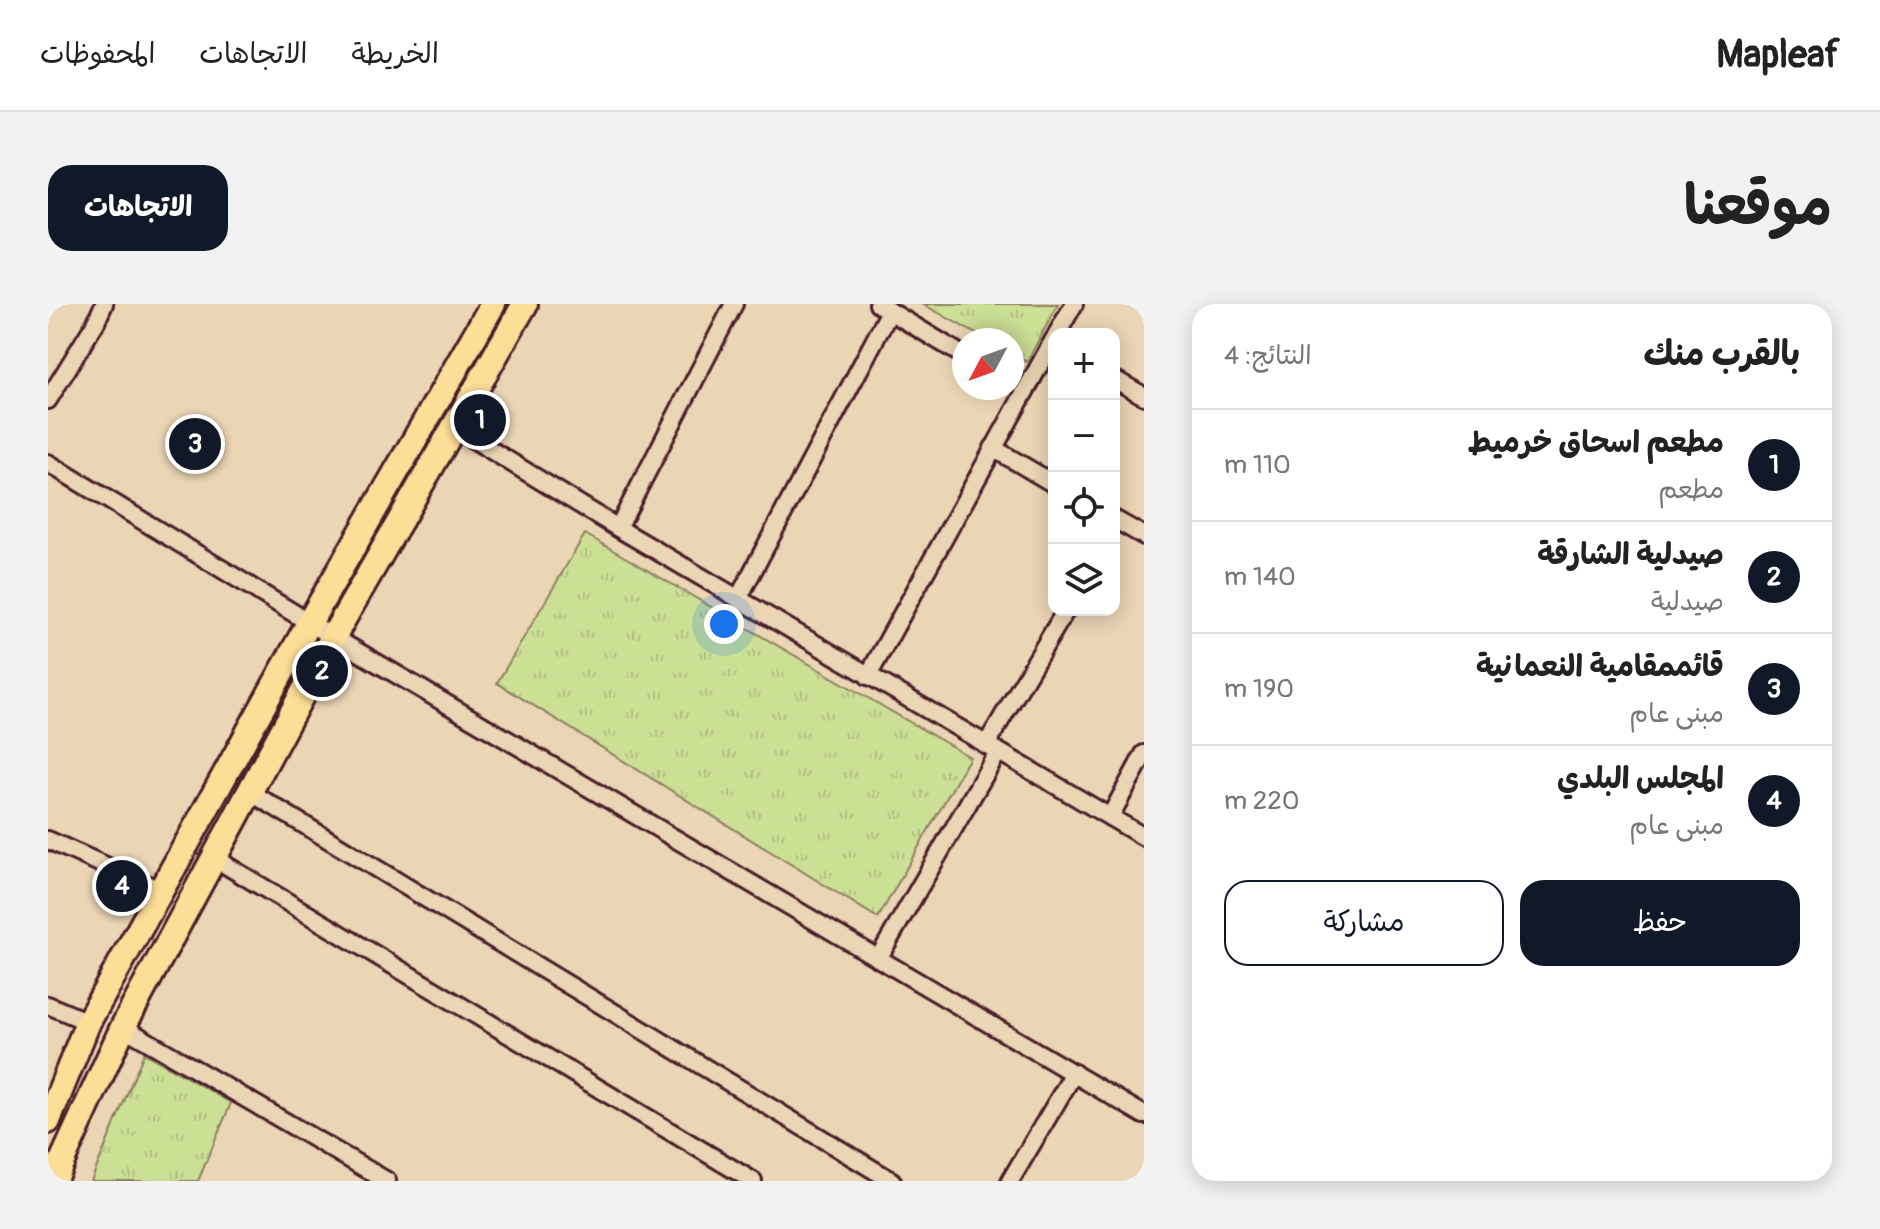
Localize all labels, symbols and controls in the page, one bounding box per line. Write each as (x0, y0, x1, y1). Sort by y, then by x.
text: Mapleaf (1716, 31, 1840, 79)
text: المحفوظات (40, 37, 155, 72)
text: الاتجاهات (199, 37, 307, 72)
text: الخريطة (351, 37, 439, 72)
button: الاتجاهات (48, 165, 228, 251)
text: موقعنا (1684, 172, 1832, 241)
north arrow (952, 328, 1024, 400)
map controls (1048, 328, 1120, 616)
button: + (1048, 328, 1120, 400)
text: بالقرب منك (1644, 333, 1800, 376)
text: النتائج: 4 (1224, 340, 1312, 372)
pin: 1 (454, 390, 506, 450)
button: − (1048, 400, 1120, 472)
pin: 3 (169, 414, 221, 474)
text: مطعم اسحاق خرميط (1468, 424, 1724, 461)
text: 110 m (1224, 449, 1291, 481)
text: 1 (1769, 449, 1779, 481)
button: locate (1048, 472, 1120, 544)
text: مطعم (1658, 474, 1724, 506)
text: صيدلية الشارقة (1537, 536, 1724, 573)
button: layers (1048, 544, 1120, 616)
text: 140 m (1224, 561, 1296, 593)
text: 2 (1767, 561, 1781, 593)
text: صيدلية (1651, 586, 1724, 618)
your location (704, 604, 744, 644)
pin: 2 (296, 641, 348, 701)
text: قائممقامية النعمانية (1476, 648, 1724, 685)
text: 190 m (1224, 673, 1294, 705)
text: 3 (1767, 673, 1781, 705)
text: مبنى عام (1629, 698, 1724, 730)
text: المجلس البلدي (1557, 760, 1724, 797)
text: 220 m (1224, 785, 1300, 817)
text: 4 (1766, 785, 1782, 817)
text: مبنى عام (1629, 810, 1724, 842)
pin: 4 (96, 856, 148, 916)
button: مشاركة (1224, 880, 1504, 966)
button: حفظ (1520, 880, 1800, 966)

